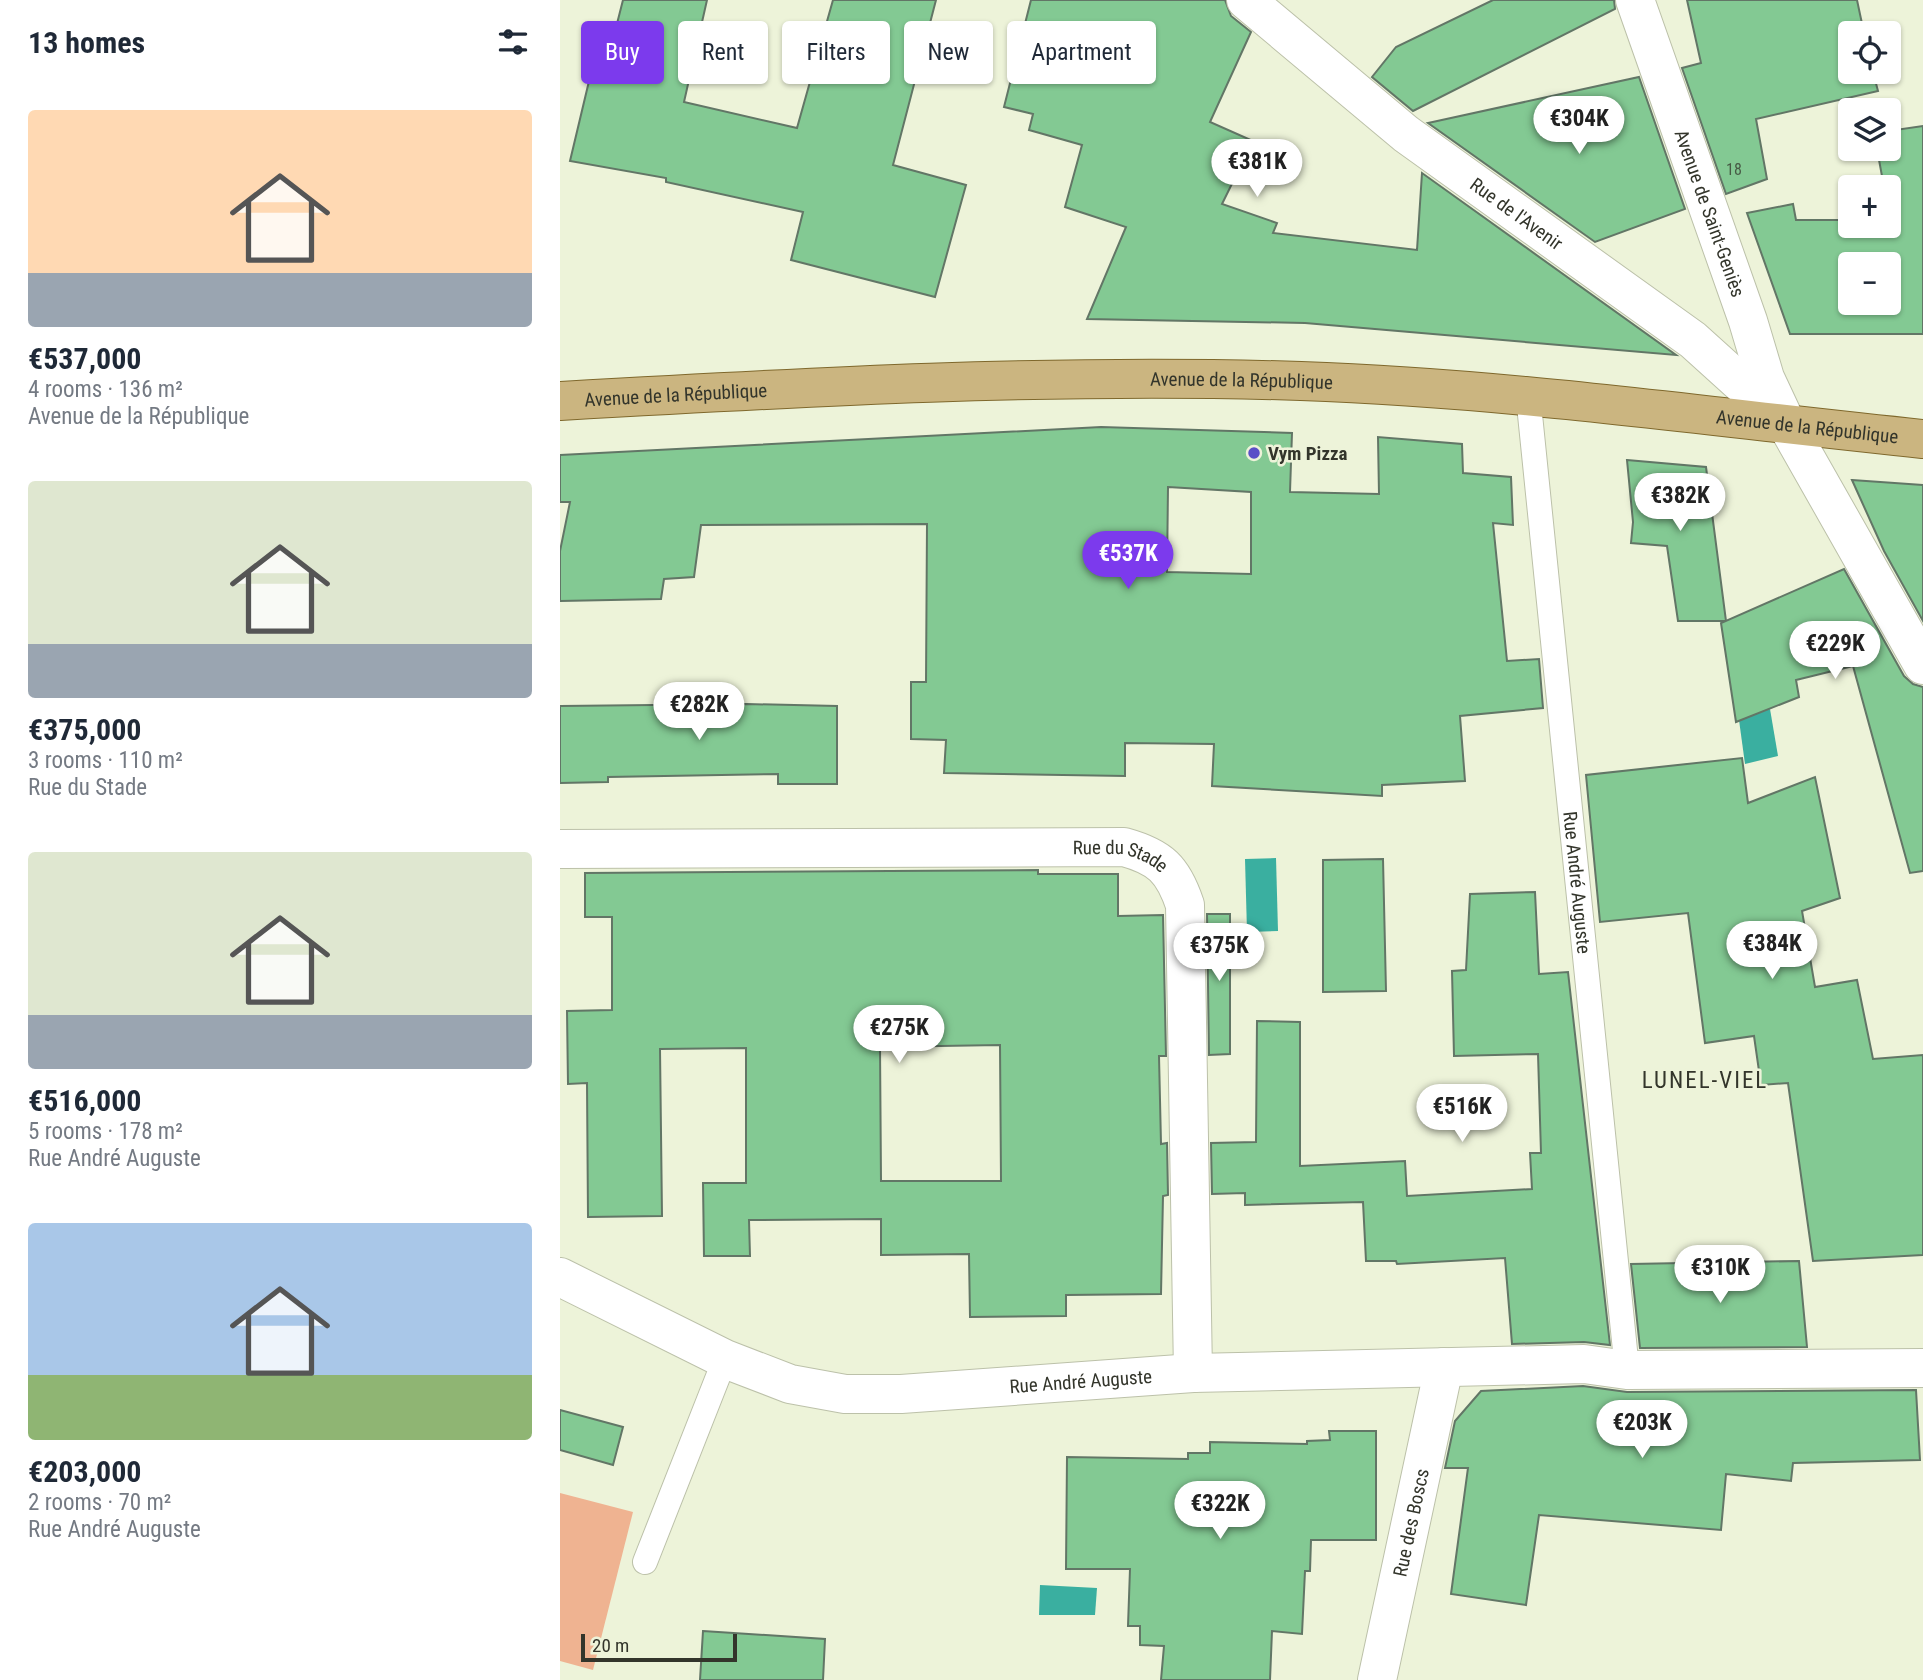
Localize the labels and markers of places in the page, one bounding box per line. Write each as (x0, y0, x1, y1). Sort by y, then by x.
pin: €304K (1530, 96, 1628, 156)
pin: €381K (1208, 140, 1306, 199)
place label: Vym Pizza (1268, 442, 1348, 465)
marker: Vym Pizza (1246, 445, 1262, 461)
pin: €382K (1631, 474, 1729, 533)
pin: €537K (1079, 532, 1177, 591)
pin: €229K (1786, 622, 1884, 681)
pin: €282K (650, 682, 748, 742)
pin: €384K (1723, 922, 1821, 981)
pin: €375K (1170, 923, 1268, 983)
pin: €275K (850, 1006, 948, 1065)
pin: €516K (1413, 1084, 1511, 1144)
pin: €310K (1671, 1246, 1769, 1305)
pin: €203K (1593, 1400, 1691, 1460)
pin: €322K (1171, 1482, 1269, 1541)

